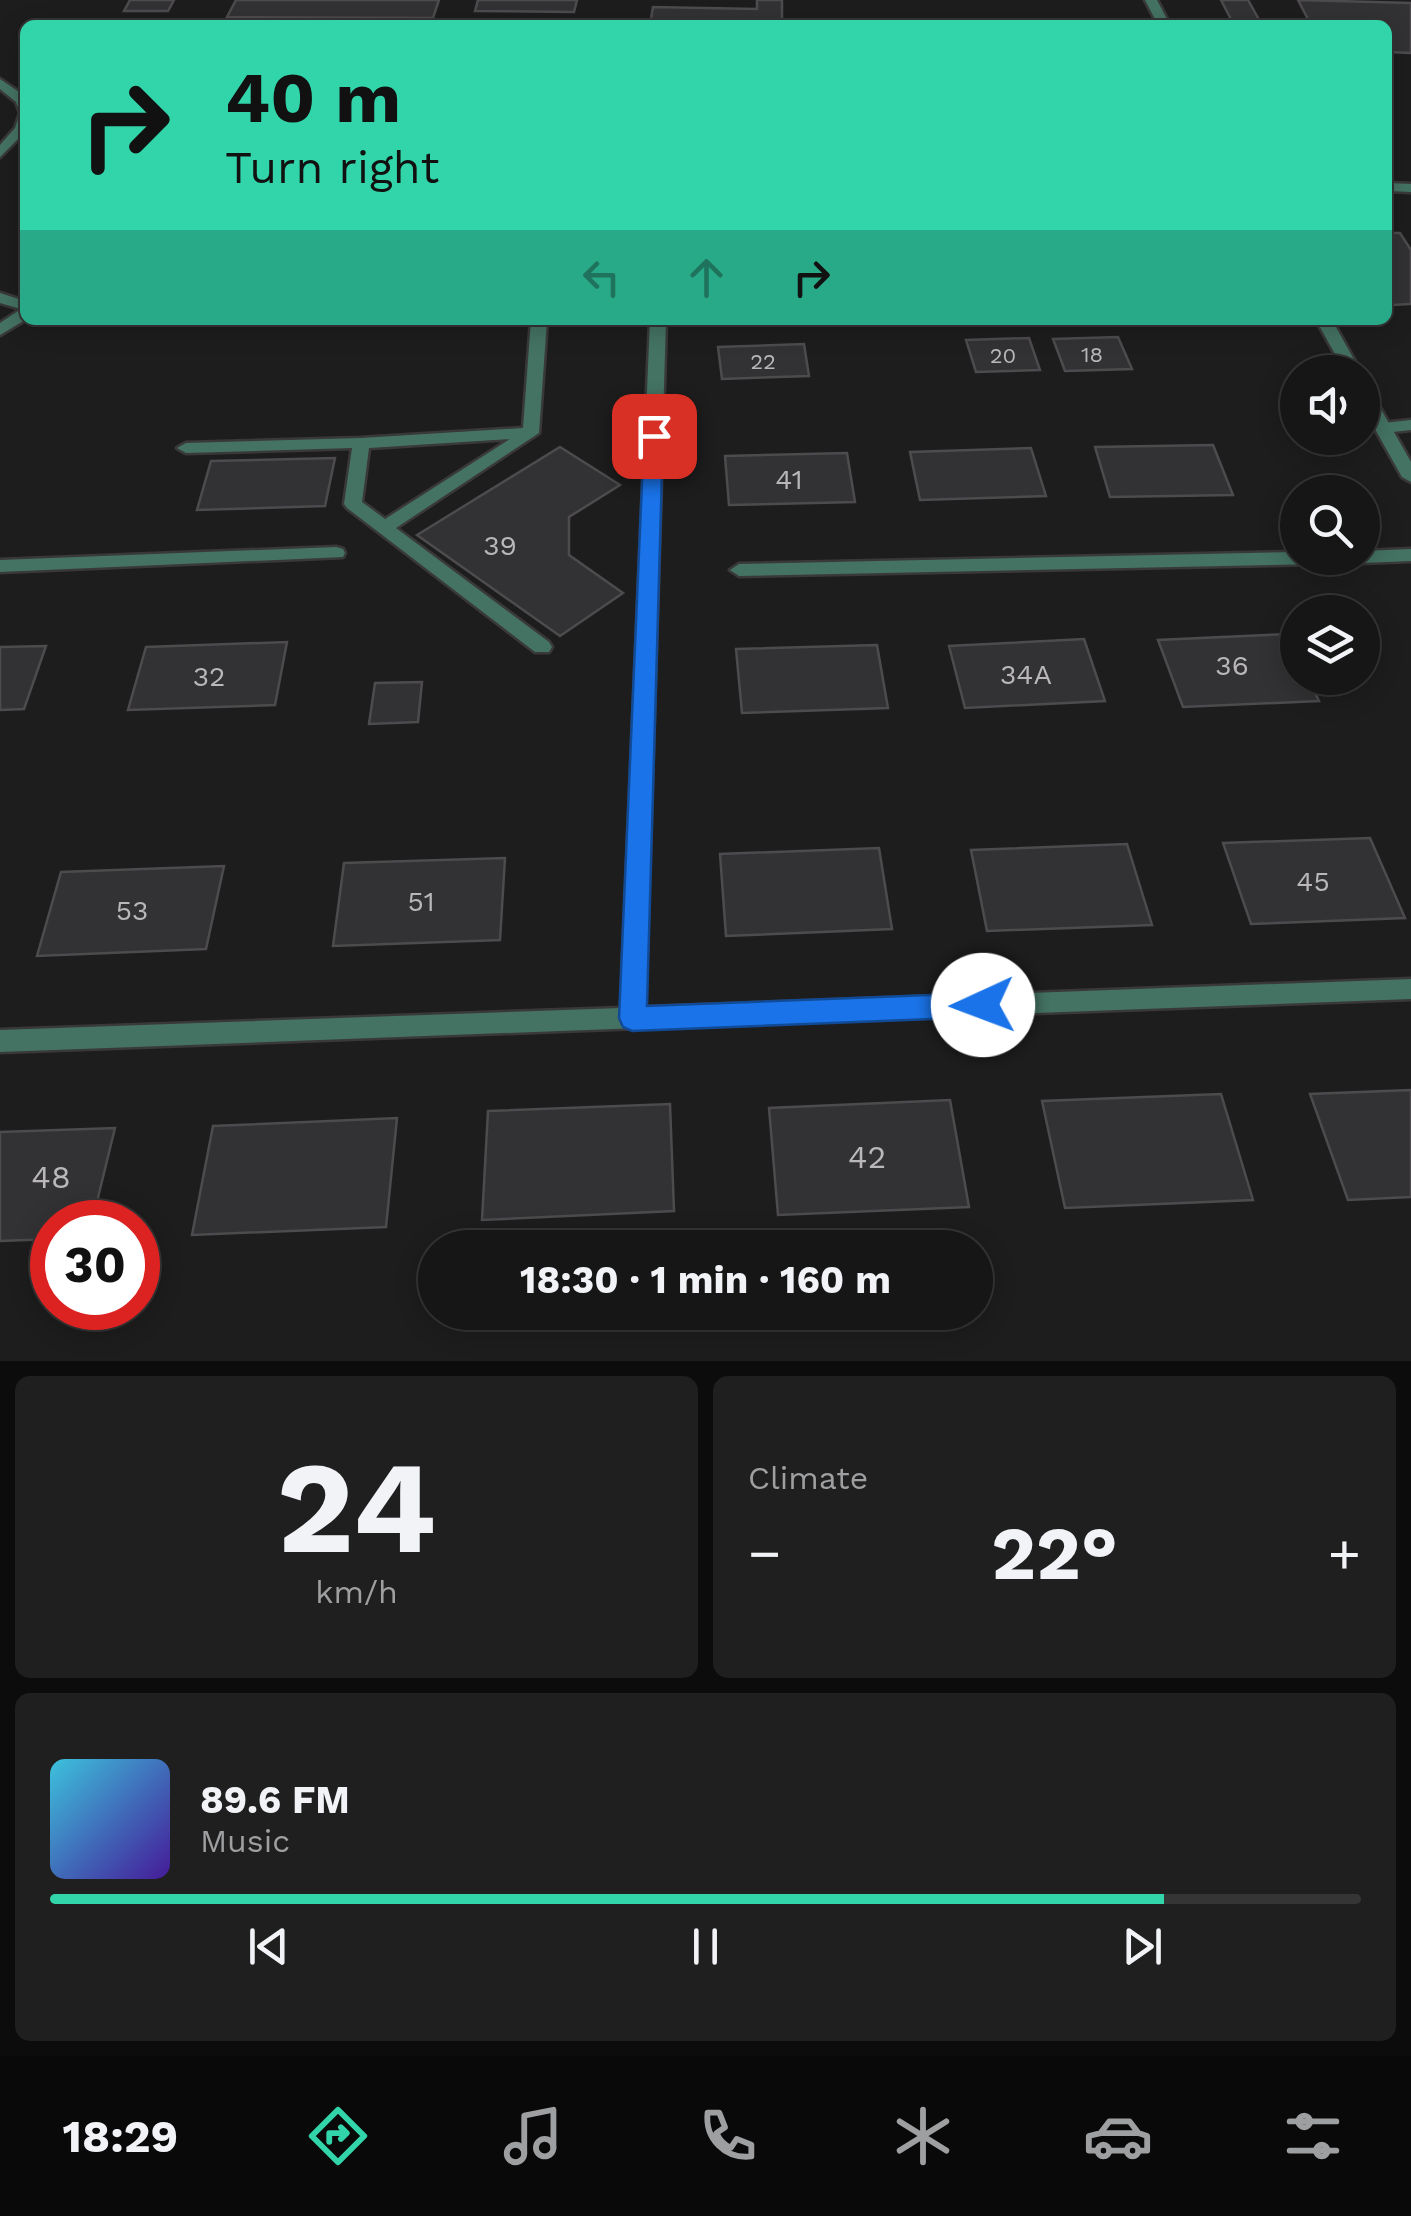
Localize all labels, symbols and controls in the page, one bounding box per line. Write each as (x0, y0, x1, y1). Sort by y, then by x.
text: 40 m (225, 57, 401, 139)
icon: right (60, 60, 190, 190)
text: Turn right (225, 141, 439, 194)
icon: left (574, 250, 629, 305)
icon: ahead (679, 250, 734, 305)
icon: right (784, 250, 839, 305)
house number: 18 (1081, 342, 1103, 367)
house number: 20 (990, 343, 1016, 368)
house number: 22 (750, 349, 776, 374)
map controls (1280, 355, 1380, 695)
button: sound (1280, 355, 1380, 455)
pin (612, 394, 697, 479)
icon: arrive (627, 409, 682, 464)
house number: 41 (775, 463, 803, 496)
button: search (1280, 475, 1380, 575)
house number: 39 (483, 529, 517, 562)
button: layers (1280, 595, 1380, 695)
house number: 36 (1215, 649, 1249, 682)
house number: 34A (1000, 658, 1052, 691)
house number: 32 (193, 660, 225, 693)
house number: 45 (1296, 865, 1330, 898)
house number: 51 (407, 885, 435, 918)
house number: 53 (116, 894, 148, 927)
position arrow (931, 953, 1035, 1057)
house number: 42 (848, 1138, 886, 1176)
house number: 48 (31, 1158, 71, 1196)
speed limit sign: 30 (30, 1200, 160, 1330)
text: 18:30 · 1 min · 160 m (520, 1258, 891, 1302)
text: 24 (277, 1431, 436, 1584)
text: Climate (748, 1459, 868, 1497)
text: 22° (991, 1509, 1118, 1597)
text: − (748, 1521, 781, 1585)
text: + (1328, 1521, 1361, 1585)
text: km/h (315, 1573, 398, 1611)
text: 89.6 FM (200, 1778, 350, 1822)
text: Music (200, 1822, 290, 1860)
icon: previous (241, 1919, 296, 1974)
icon: pause (678, 1919, 733, 1974)
icon: next (1115, 1919, 1170, 1974)
icon: directions (303, 2101, 373, 2171)
icon: music (498, 2101, 568, 2171)
icon: phone (693, 2101, 763, 2171)
icon: climate (888, 2101, 958, 2171)
icon: car (1083, 2101, 1153, 2171)
icon: filters (1278, 2101, 1348, 2171)
text: 18:29 (63, 2110, 178, 2163)

